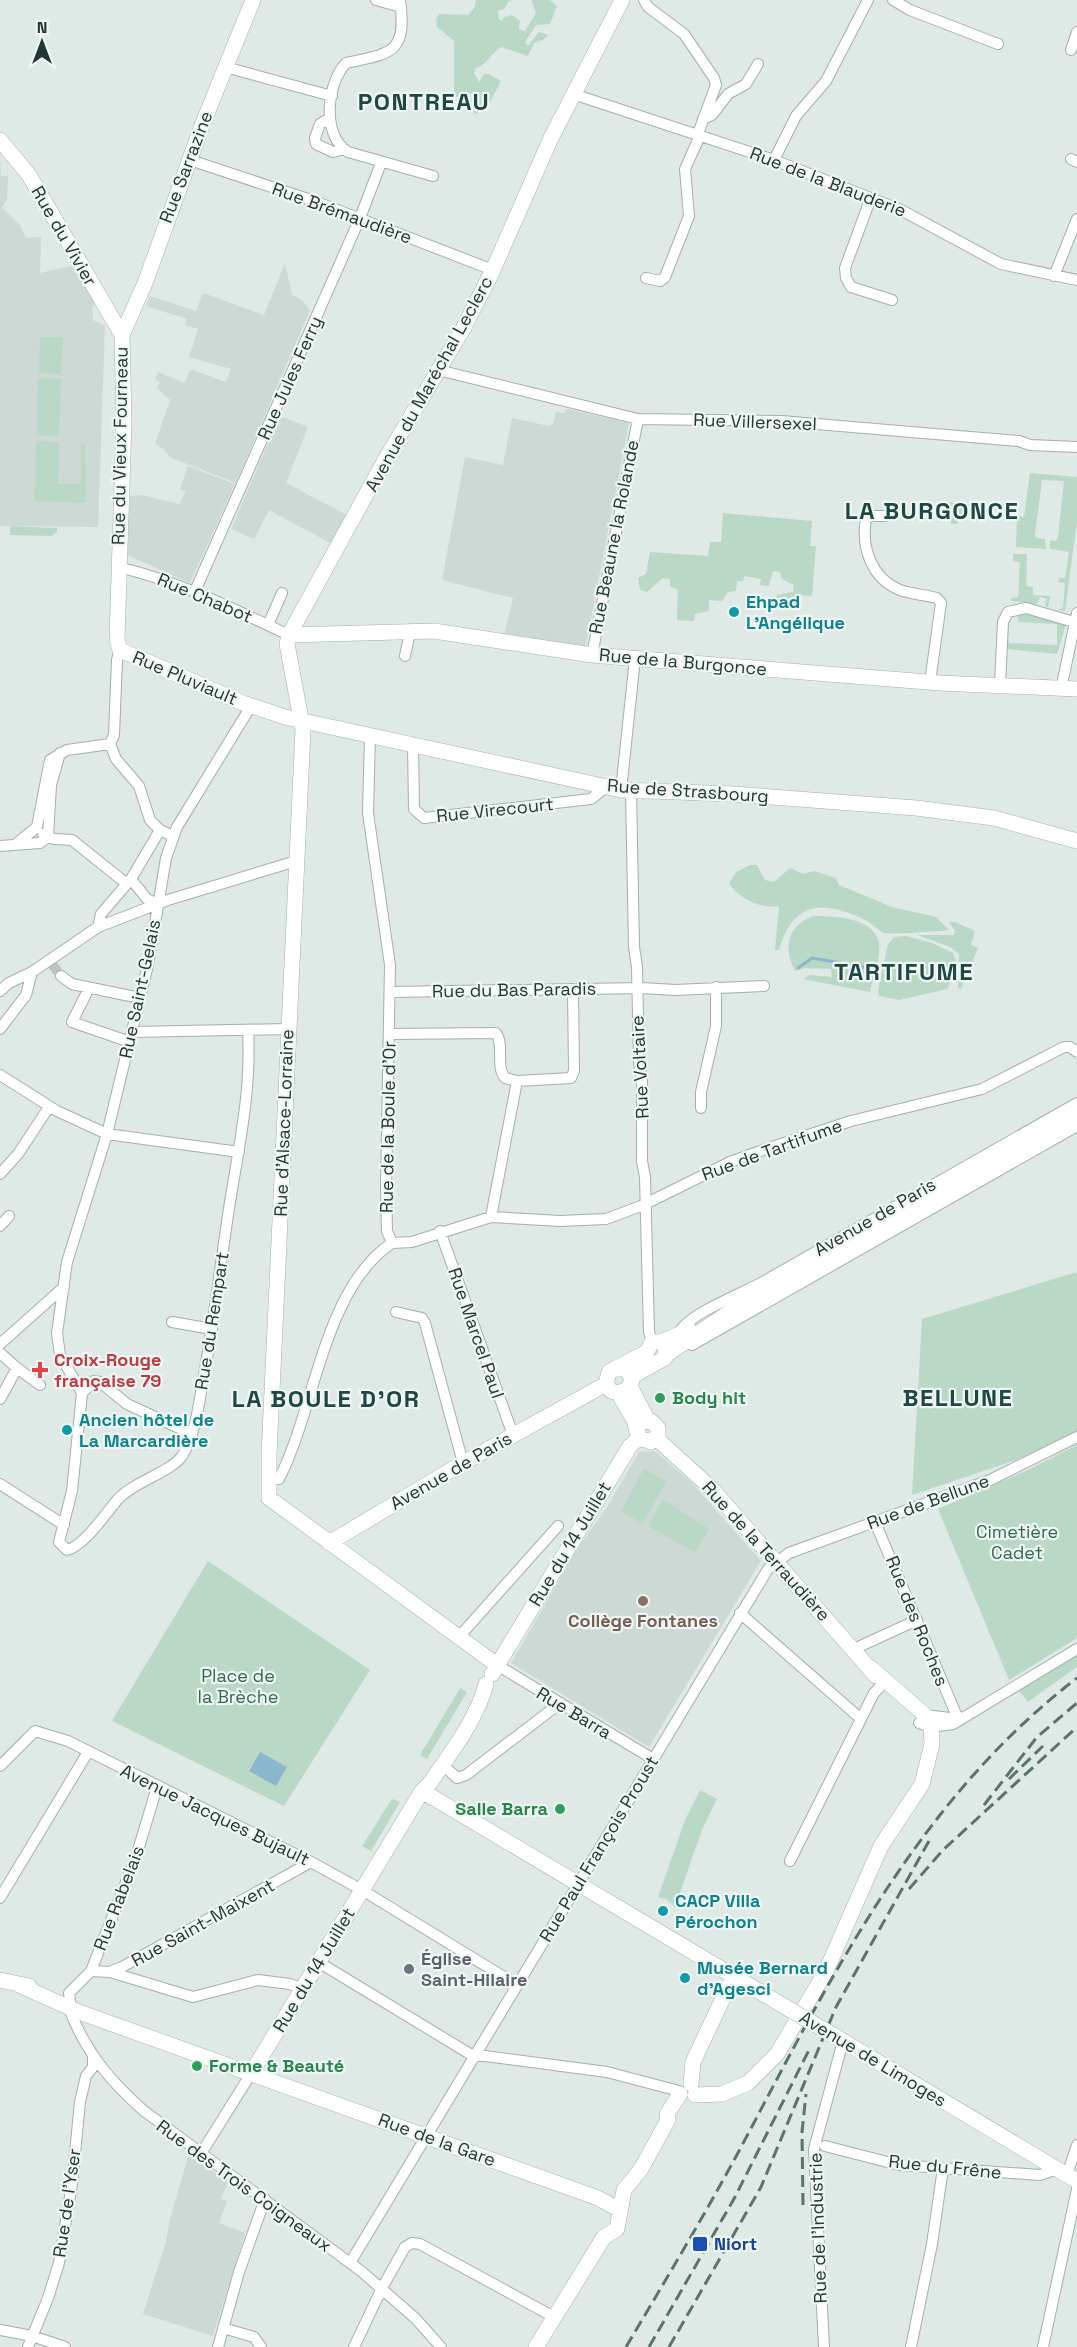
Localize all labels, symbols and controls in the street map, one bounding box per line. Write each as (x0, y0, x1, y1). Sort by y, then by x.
north arrow (12, 12, 72, 72)
text: N (37, 17, 47, 38)
district label: PONTREAU (358, 86, 490, 117)
street label: Rue Sarrazine (154, 108, 217, 226)
street label: Rue de la Blauderie (747, 141, 910, 222)
street label: Rue Brémaudière (269, 177, 415, 248)
street label: Rue du Vivier (27, 182, 102, 290)
street label: Avenue du Maréchal Leclerc (360, 272, 498, 496)
street label: Rue Jules Ferry (252, 312, 327, 443)
street label: Rue du Vieux Fourneau (106, 347, 133, 545)
street label: Rue Villersexel (693, 408, 817, 435)
street label: Rue Beaune la Rolande (583, 438, 644, 636)
district label: LA BURGONCE (845, 495, 1019, 526)
street label: Rue Chabot (154, 567, 256, 628)
place label: Ehpad L'Angélique (746, 590, 845, 634)
marker: Ehpad L'Angélique (727, 605, 741, 619)
street label: Rue de la Burgonce (598, 643, 768, 680)
street label: Rue Pluviault (129, 645, 241, 710)
street label: Rue de Strasbourg (607, 773, 770, 808)
street label: Rue Virecourt (435, 792, 555, 827)
street label: Rue Saint-Gelais (114, 917, 165, 1061)
district label: TARTIFUME (834, 956, 974, 987)
street label: Rue du Bas Paradis (432, 977, 596, 1002)
street label: Rue Voltaire (625, 1015, 654, 1119)
street label: Rue d'Alsace-Lorraine (269, 1029, 298, 1217)
street label: Rue de la Boule d'Or (374, 1040, 401, 1213)
street label: Rue de Tartifume (698, 1113, 845, 1186)
street label: Avenue de Paris (810, 1172, 940, 1261)
street label: Rue du Rempart (189, 1250, 234, 1392)
street label: Rue Marcel Paul (443, 1264, 510, 1401)
place label: Croix-Rouge française 79 (54, 1348, 161, 1392)
marker: Croix-Rouge française 79 (31, 1361, 49, 1379)
district label: BELLUNE (903, 1382, 1013, 1413)
district label: LA BOULE D'OR (232, 1383, 420, 1414)
place label: Body hit (672, 1386, 746, 1409)
marker: Body hit (653, 1391, 667, 1405)
place label: Ancien hôtel de La Marcardière (79, 1408, 214, 1452)
marker: Ancien hôtel de La Marcardière (60, 1423, 74, 1437)
street label: Avenue de Paris (386, 1426, 516, 1515)
street label: Rue de Bellune (863, 1469, 992, 1534)
street label: Rue de la Terraudière (697, 1476, 836, 1626)
street label: Rue du 14 Juillet (523, 1477, 616, 1610)
park label: Cimetière Cadet (976, 1520, 1058, 1564)
street label: Rue des Roches (881, 1552, 954, 1689)
marker: Collège Fontanes (636, 1594, 650, 1608)
place label: Collège Fontanes (568, 1609, 718, 1632)
park label: Place de la Brèche (198, 1664, 278, 1708)
street label: Rue Barra (533, 1681, 616, 1744)
street label: Rue Paul François Proust (534, 1751, 663, 1946)
street label: Avenue Jacques Bujault (117, 1759, 314, 1870)
place label: Salle Barra (455, 1797, 549, 1820)
marker: Salle Barra (553, 1802, 567, 1816)
street label: Rue Rabelais (88, 1842, 149, 1953)
street label: Rue Saint-Maixent (127, 1874, 279, 1972)
place label: CACP Villa Pérochon (675, 1889, 761, 1933)
street label: Rue du 14 Juillet (267, 1903, 360, 2036)
marker: CACP Villa Pérochon (656, 1904, 670, 1918)
place label: Église Saint-Hilaire (421, 1947, 527, 1991)
place label: Musée Bernard d'Agesci (697, 1956, 828, 2000)
marker: Église Saint-Hilaire (402, 1962, 416, 1976)
marker: Musée Bernard d'Agesci (678, 1971, 692, 1985)
street label: Avenue de Limoges (795, 2006, 951, 2112)
place label: Forme & Beauté (209, 2054, 344, 2077)
marker: Forme & Beauté (190, 2059, 204, 2073)
street label: Rue de la Gare (375, 2108, 499, 2171)
street label: Rue des Trois Coigneaux (152, 2114, 336, 2257)
street label: Rue de l'Yser (47, 2147, 86, 2259)
street label: Rue du Frêne (887, 2149, 1003, 2184)
street label: Rue de l'Industrie (803, 2152, 832, 2304)
place label: Niort (714, 2232, 757, 2255)
marker: Niort (691, 2235, 709, 2253)

